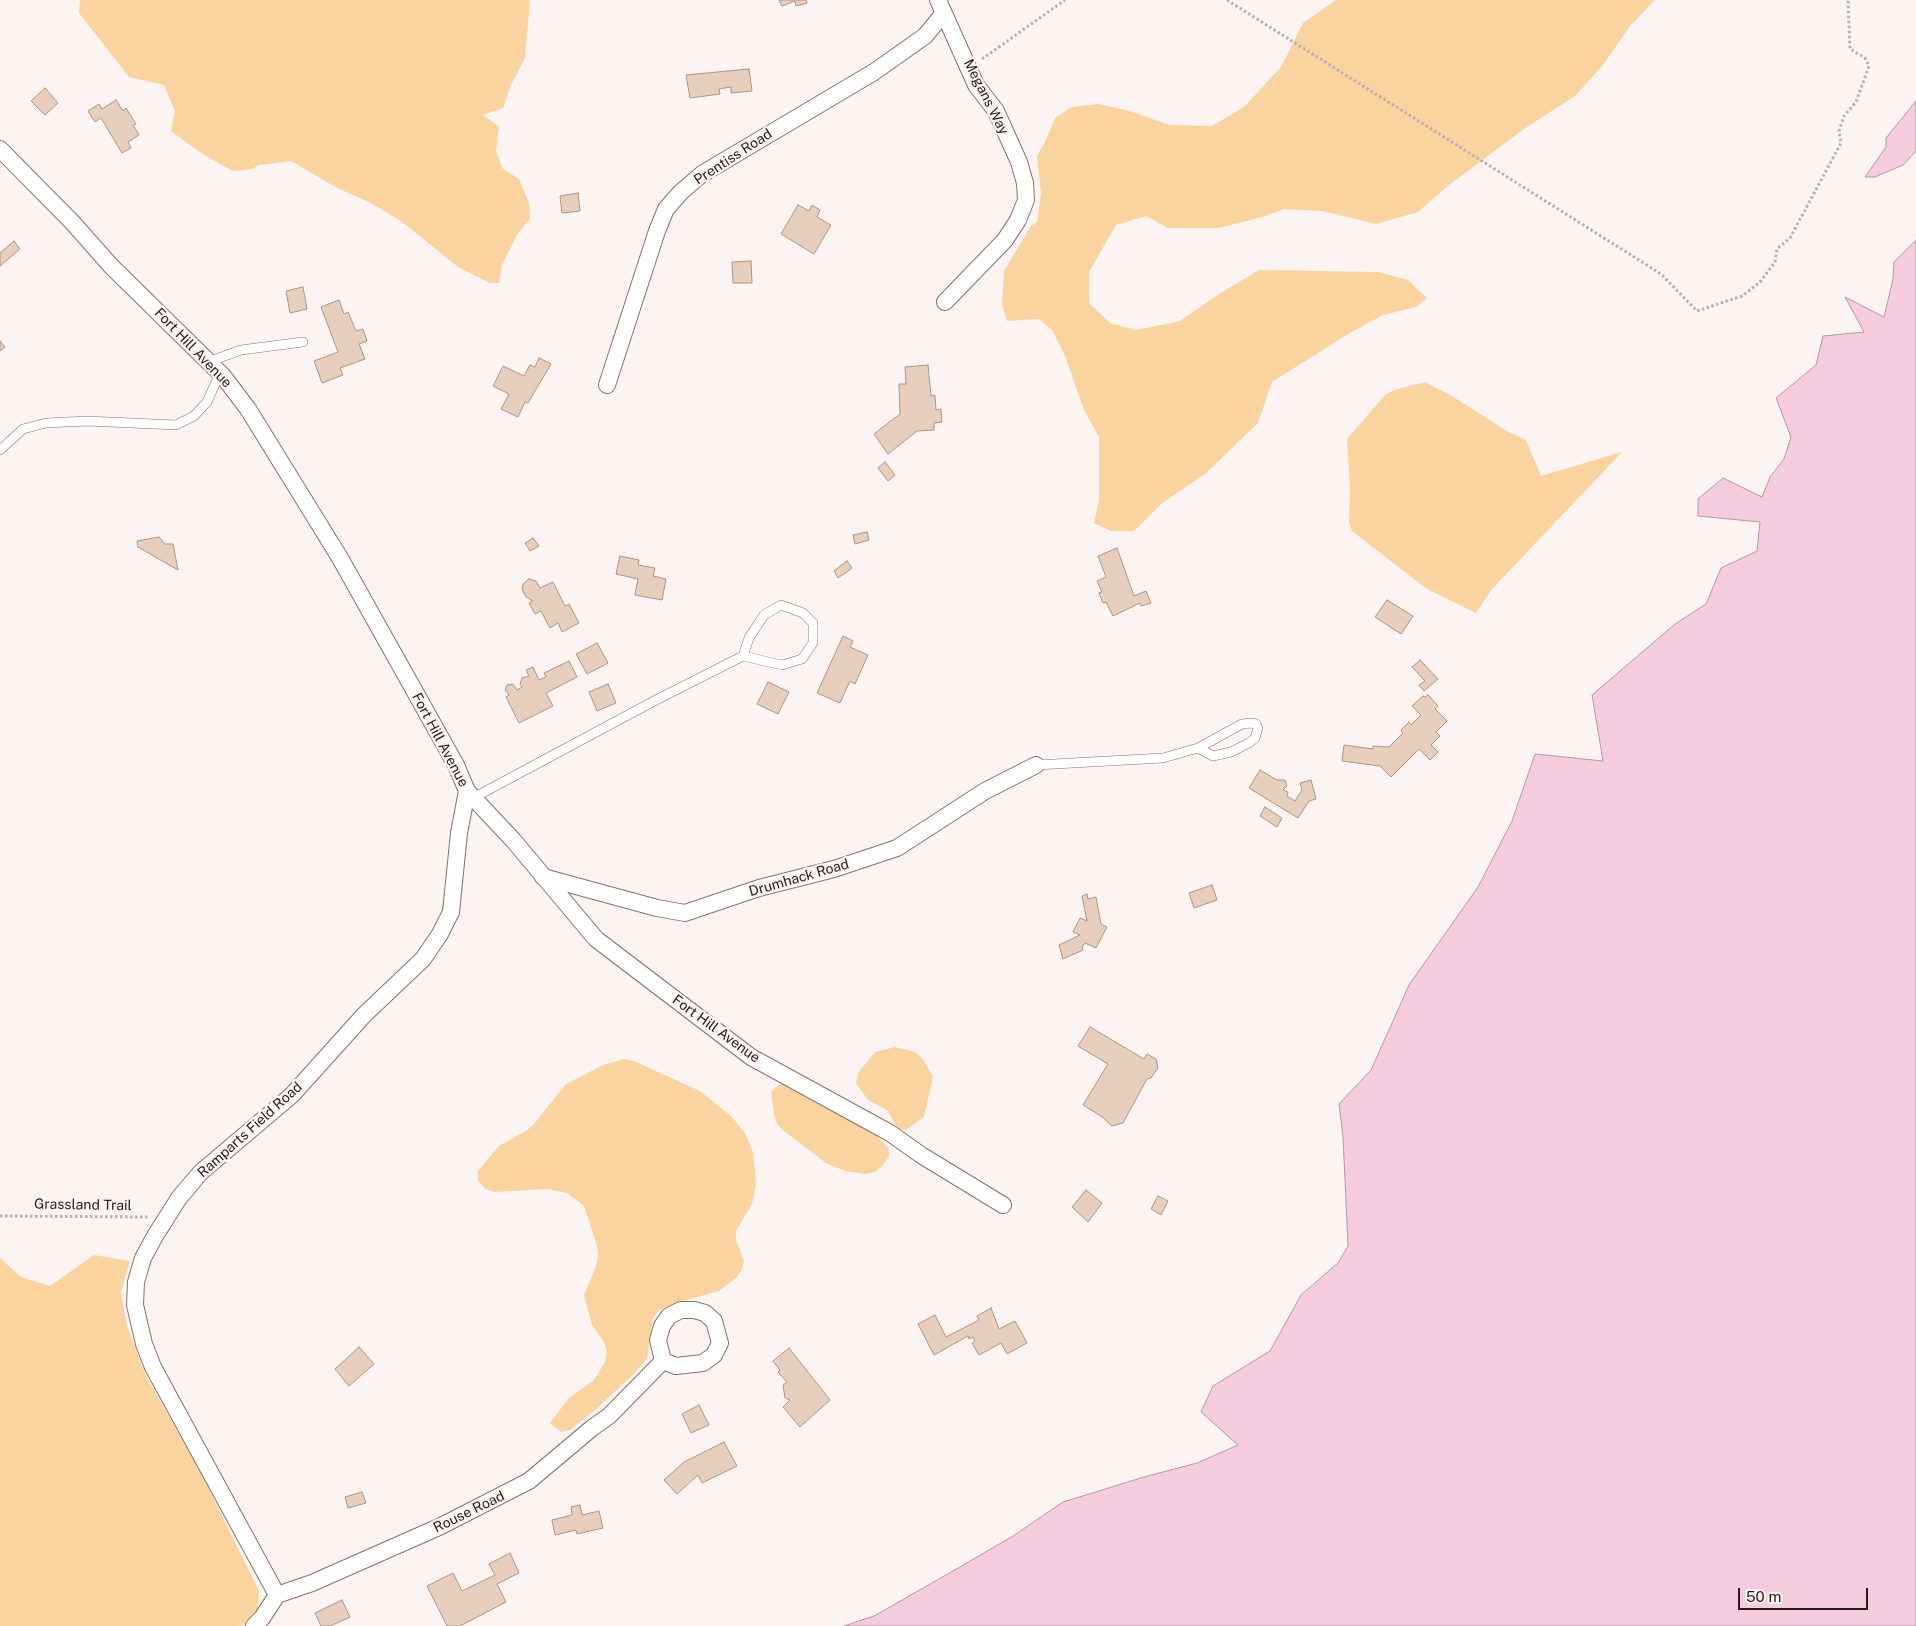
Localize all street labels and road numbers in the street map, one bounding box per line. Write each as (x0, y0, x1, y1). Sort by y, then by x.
street label: Megans Way (960, 56, 1012, 138)
street label: Prentiss Road (691, 126, 775, 188)
street label: Fort Hill Avenue (151, 305, 235, 391)
street label: Fort Hill Avenue (408, 690, 472, 790)
street label: Drumhack Road (747, 856, 851, 900)
street label: Fort Hill Avenue (669, 992, 763, 1066)
street label: Ramparts Field Road (194, 1079, 306, 1181)
street label: Grassland Trail (34, 1196, 132, 1214)
street label: Rouse Road (431, 1488, 507, 1536)

